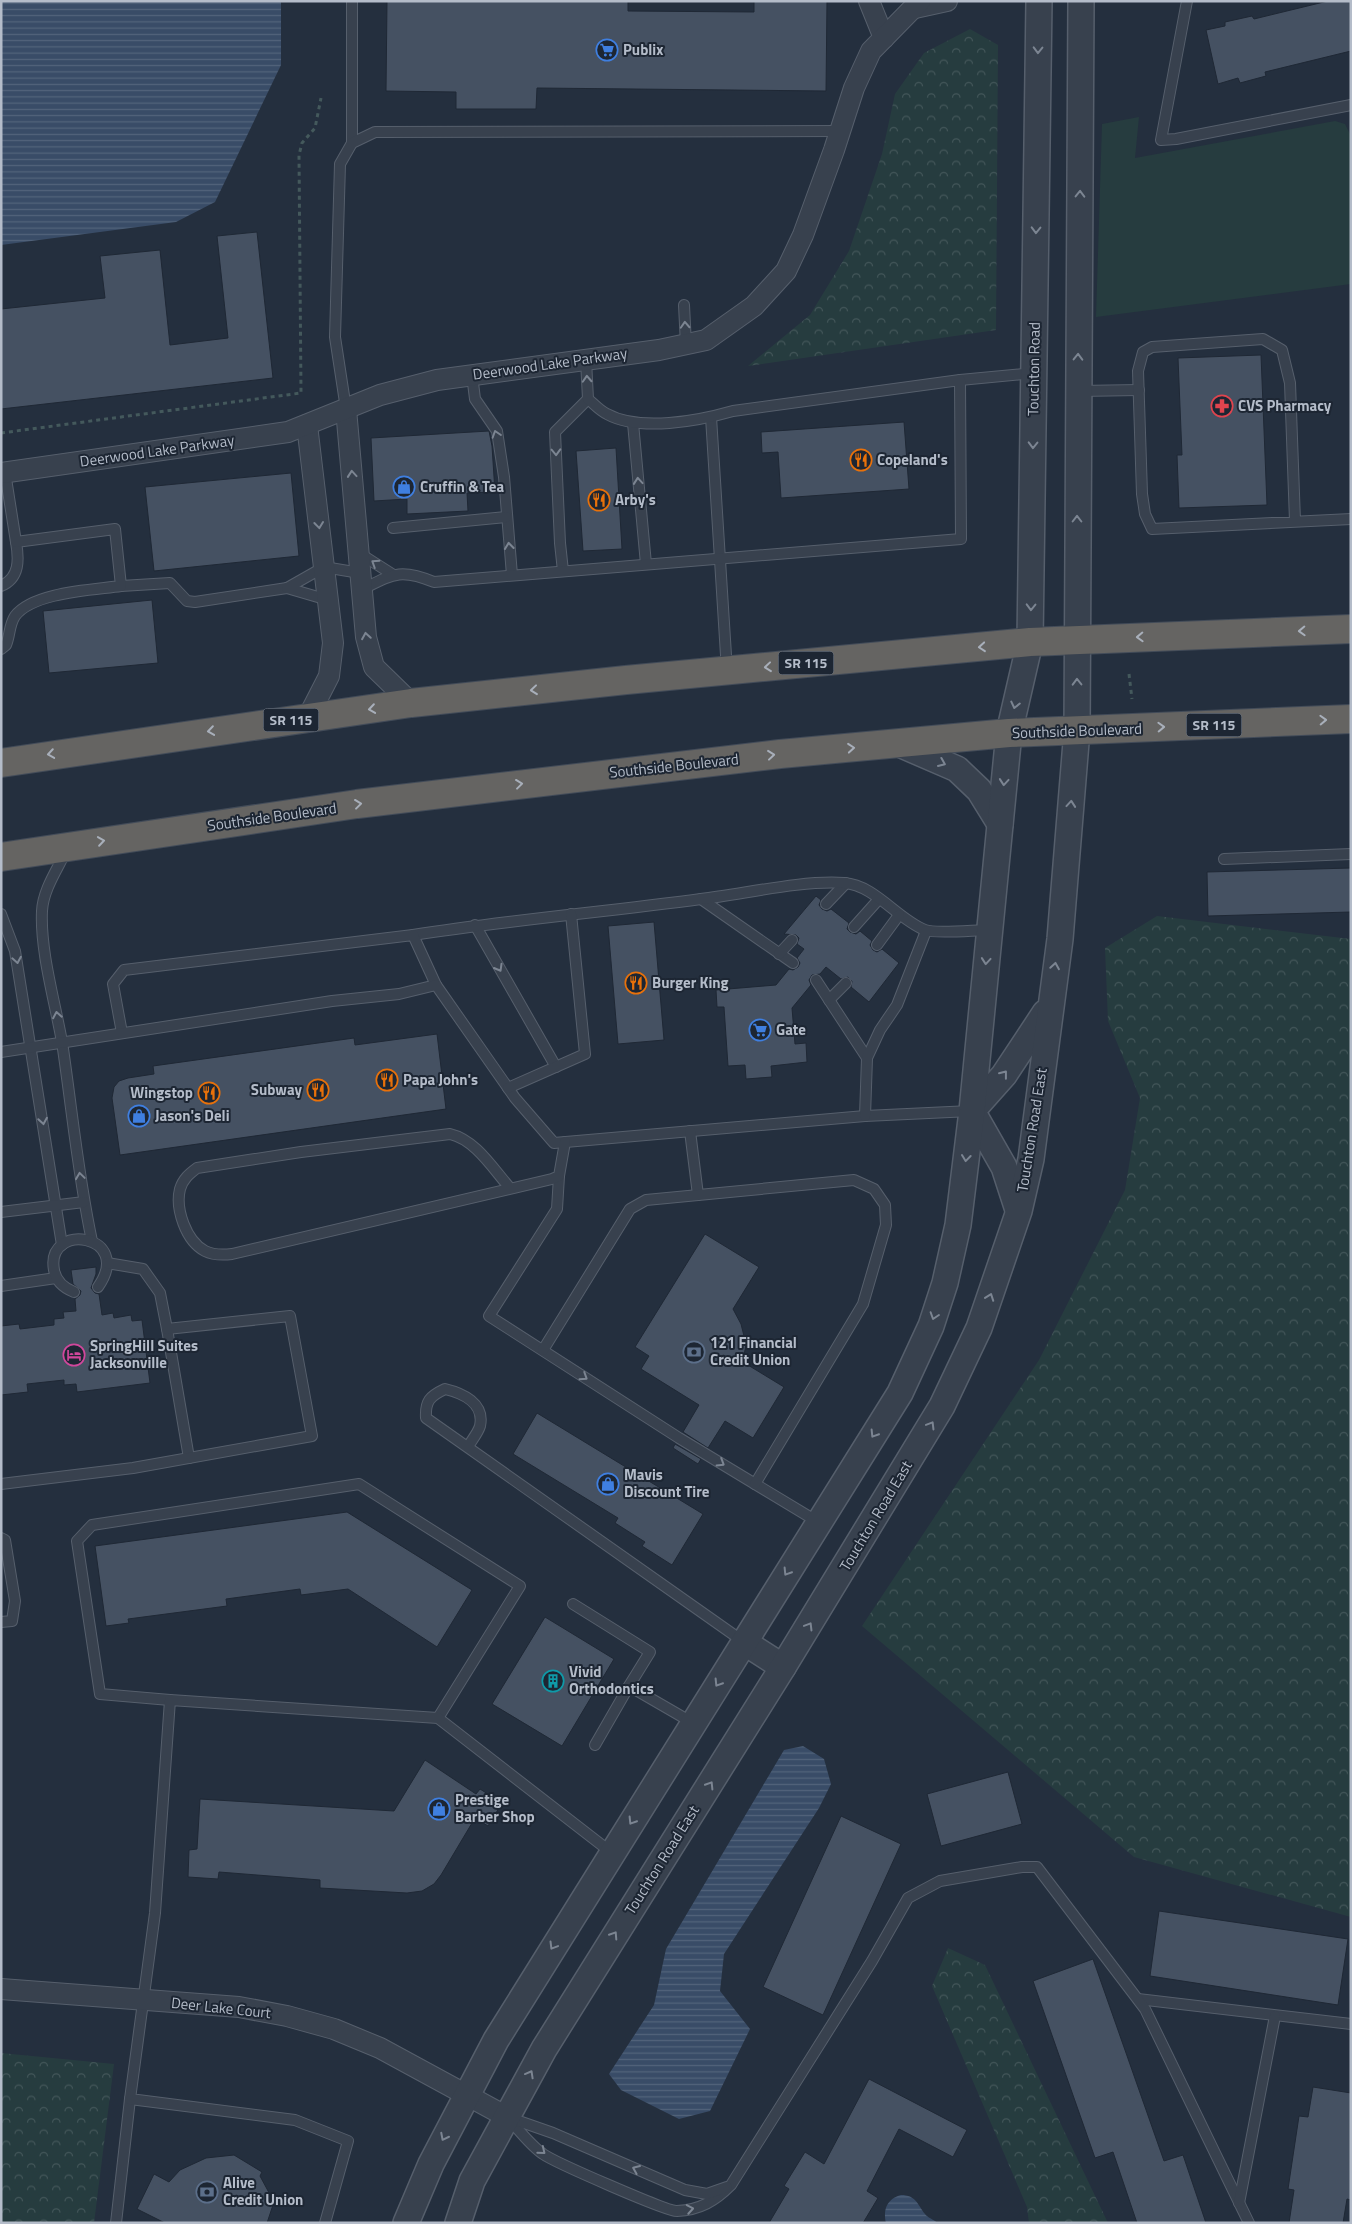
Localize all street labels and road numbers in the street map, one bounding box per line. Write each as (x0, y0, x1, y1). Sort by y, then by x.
street label: Touchton Road (1021, 322, 1046, 416)
street label: Deerwood Lake Parkway (471, 341, 629, 386)
street label: Deerwood Lake Parkway (78, 428, 236, 473)
road number: SR 115 (778, 651, 834, 674)
road number: SR 115 (264, 708, 318, 732)
road number: SR 115 (1186, 714, 1242, 736)
street label: Southside Boulevard (1012, 717, 1142, 744)
street label: Southside Boulevard (608, 747, 740, 784)
street label: Southside Boulevard (206, 796, 338, 837)
street label: Touchton Road East (1010, 1066, 1053, 1194)
street label: Touchton Road East (833, 1455, 918, 1575)
street label: Touchton Road East (619, 1800, 705, 1919)
street label: Deer Lake Court (170, 1991, 273, 2024)

